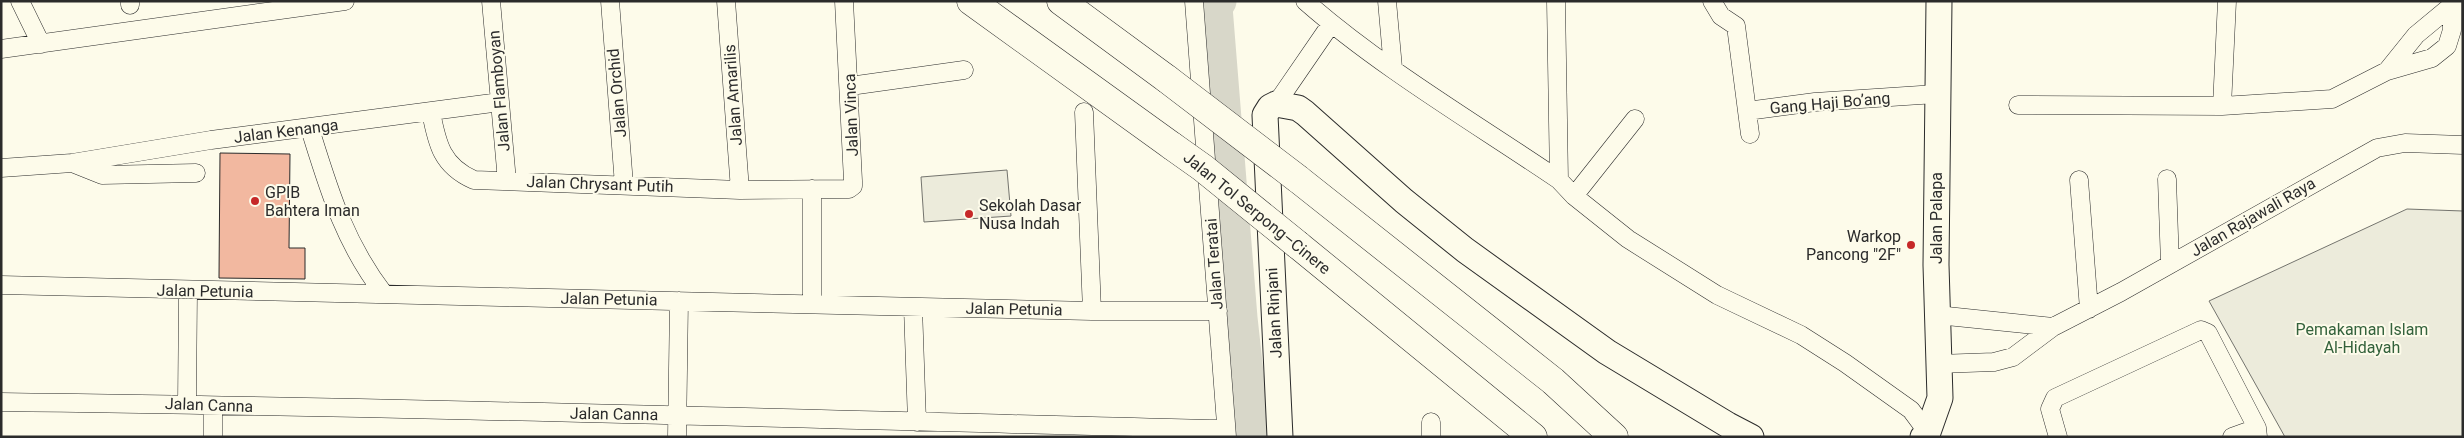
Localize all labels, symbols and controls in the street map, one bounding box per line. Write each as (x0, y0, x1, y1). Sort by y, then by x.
street label: Jalan Flamboyan (484, 30, 514, 152)
street label: Jalan Amarilis (720, 44, 746, 146)
street label: Jalan Orchid (604, 48, 630, 138)
street label: Jalan Vinca (840, 73, 862, 157)
street label: Gang Haji Bo’ang (1769, 88, 1891, 118)
street label: Jalan Kenanga (233, 115, 339, 147)
street label: Jalan Tol Serpong–Cinere (1180, 148, 1334, 278)
street label: Jalan Chrysant Putih (526, 172, 674, 196)
street label: Jalan Palapa (1927, 172, 1946, 264)
street label: Jalan Rajawali Raya (2187, 173, 2319, 261)
place label: GPIB Bahtera Iman (265, 183, 360, 220)
marker: GPIB Bahtera Iman (249, 195, 261, 207)
place label: Sekolah Dasar Nusa Indah (979, 196, 1082, 233)
marker: Sekolah Dasar Nusa Indah (963, 208, 975, 220)
street label: Jalan Teratai (1201, 218, 1227, 310)
place label: Warkop Pancong "2F" (1806, 227, 1901, 264)
marker: Warkop Pancong "2F" (1905, 239, 1917, 251)
street label: Jalan Rinjani (1262, 267, 1286, 359)
street label: Jalan Petunia (156, 281, 254, 301)
street label: Jalan Petunia (560, 289, 658, 309)
street label: Jalan Petunia (965, 299, 1063, 319)
park label: Pemakaman Islam Al-Hidayah (2296, 320, 2428, 357)
street label: Jalan Canna (164, 394, 254, 416)
street label: Jalan Canna (570, 404, 658, 424)

